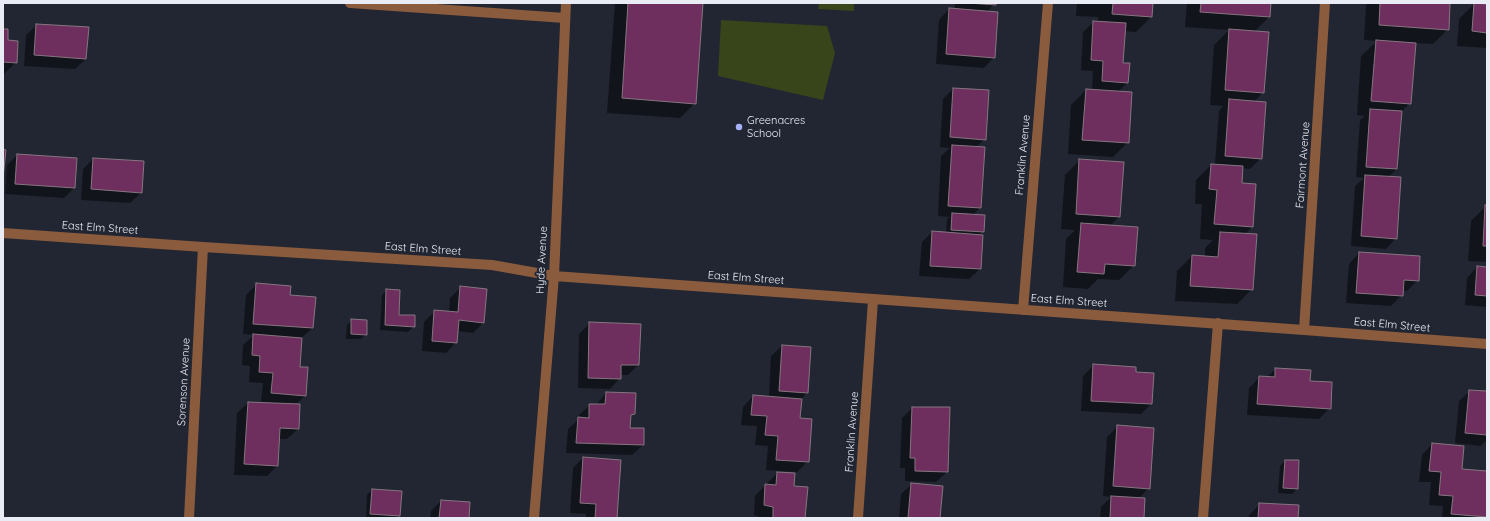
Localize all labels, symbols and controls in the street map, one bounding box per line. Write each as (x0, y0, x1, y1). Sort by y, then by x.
place label: Greenacres School (747, 114, 805, 140)
street label: Franklin Avenue (1013, 114, 1033, 196)
street label: Fairmont Avenue (1293, 121, 1313, 209)
marker: Greenacres School (734, 122, 744, 132)
street label: East Elm Street (61, 219, 139, 237)
street label: Hyde Avenue (534, 226, 550, 294)
street label: East Elm Street (384, 240, 462, 258)
street label: East Elm Street (707, 269, 785, 287)
street label: East Elm Street (1030, 292, 1108, 310)
street label: East Elm Street (1353, 315, 1431, 335)
street label: Sorenson Avenue (175, 338, 193, 426)
street label: Franklin Avenue (843, 391, 861, 473)

